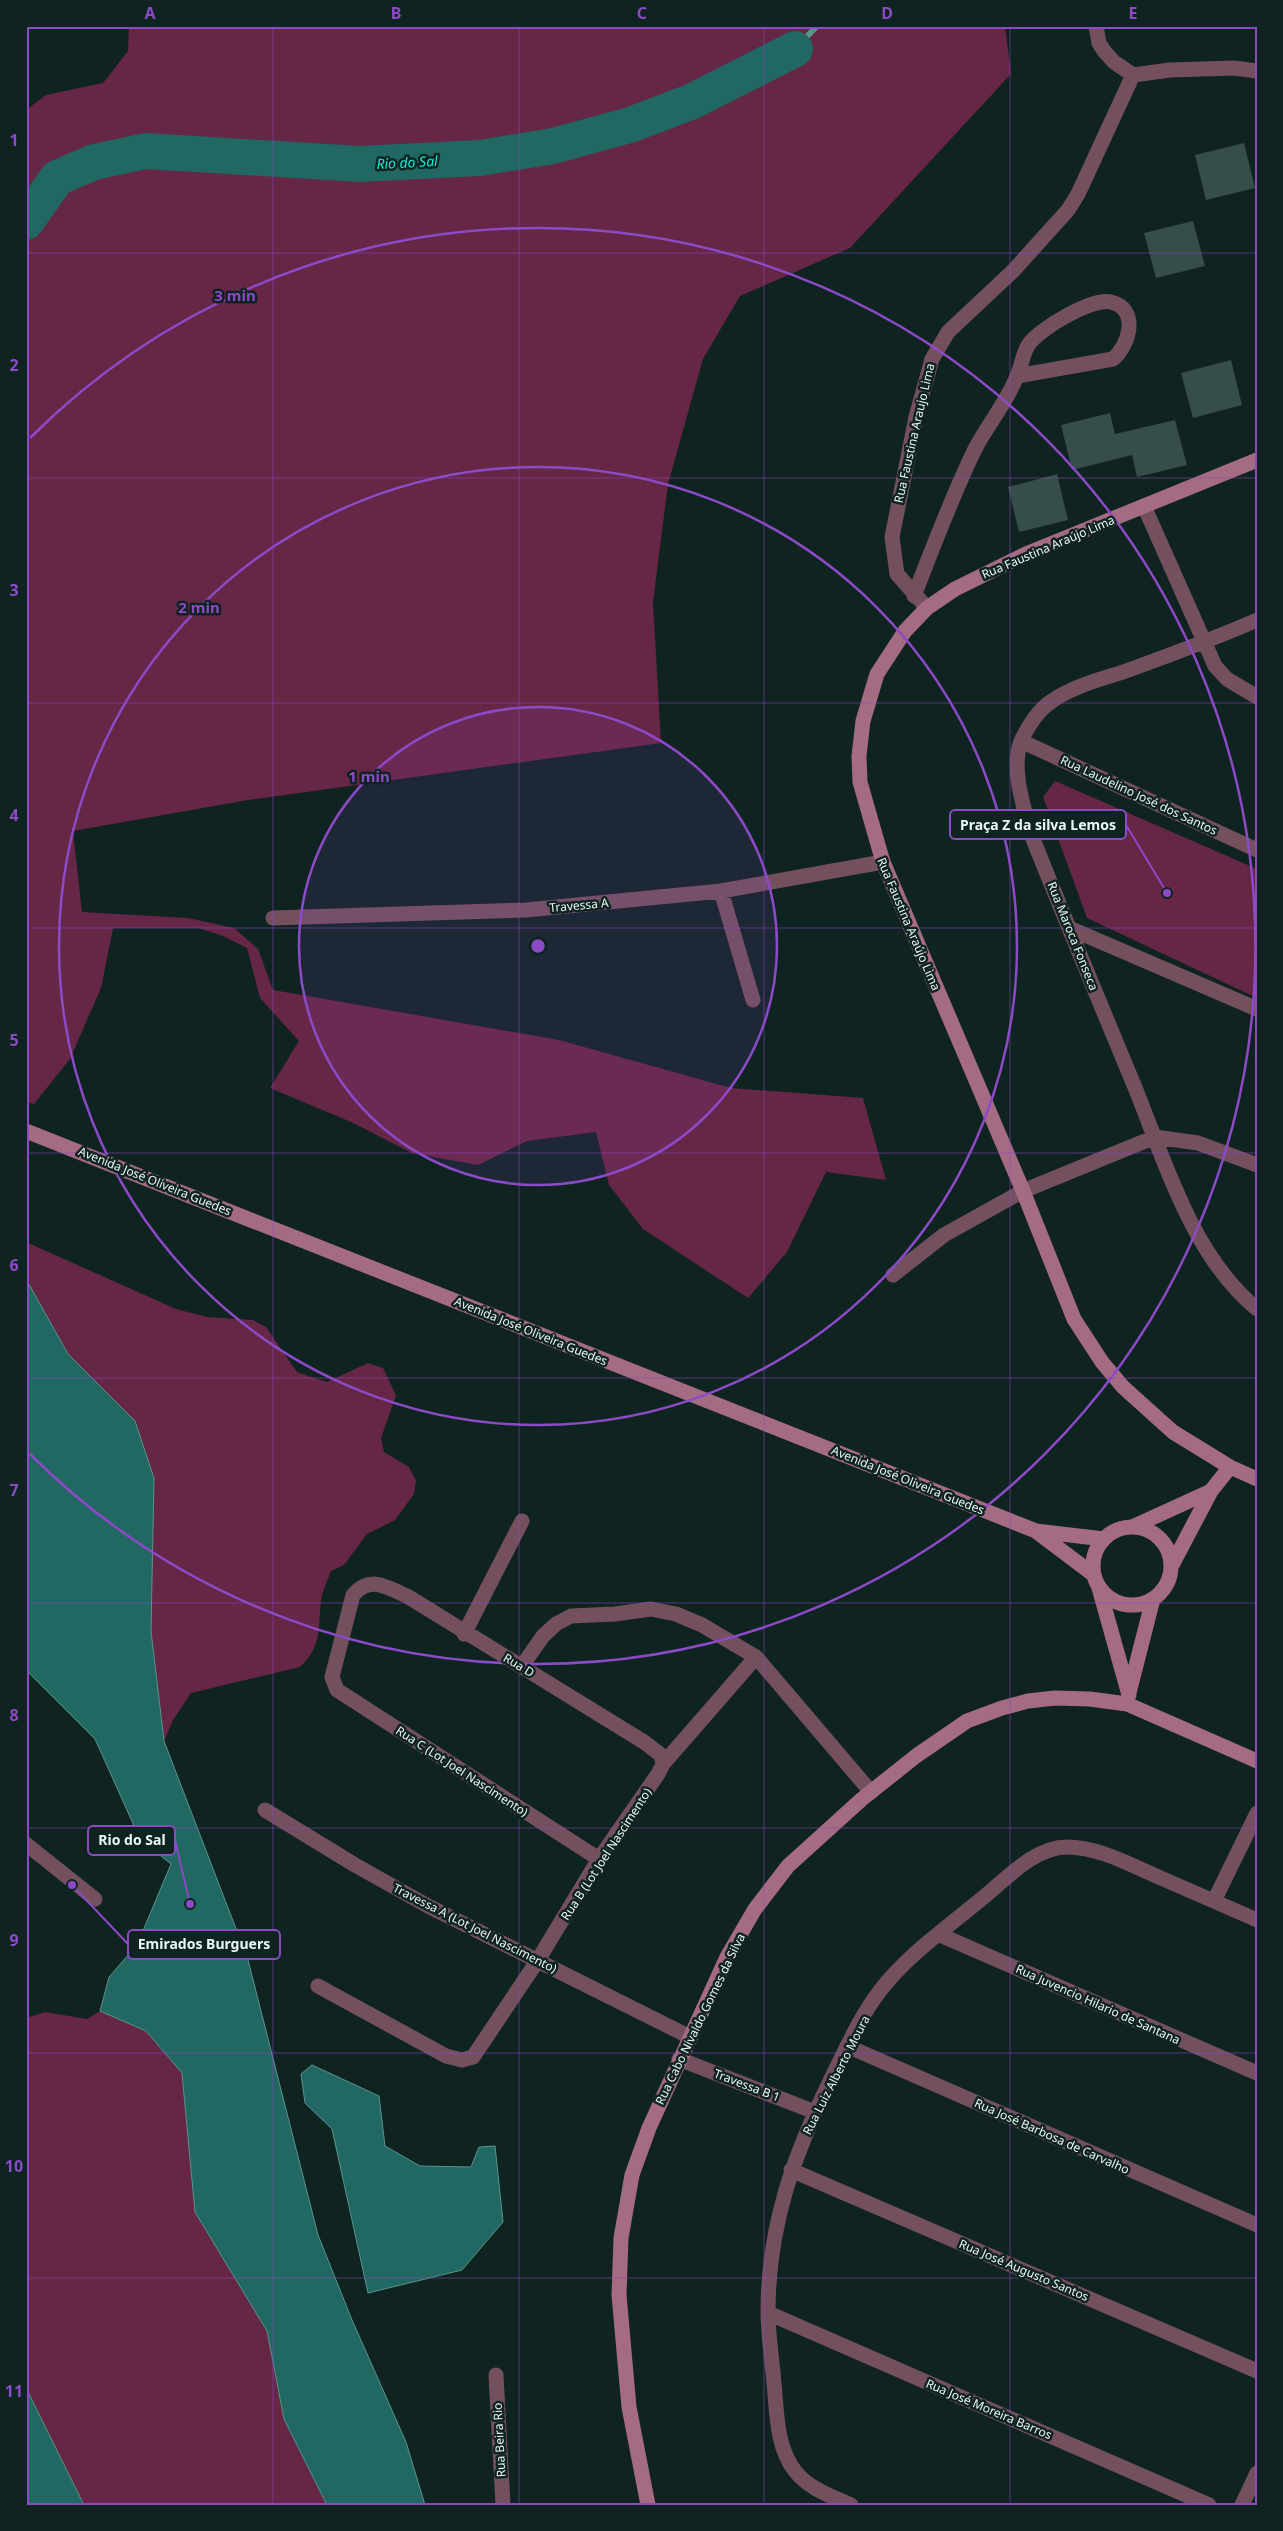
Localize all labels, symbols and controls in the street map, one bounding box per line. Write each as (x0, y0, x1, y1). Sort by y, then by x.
text: A (144, 2, 156, 24)
text: B (391, 2, 401, 24)
text: C (637, 2, 647, 24)
text: D (881, 2, 893, 24)
text: E (1129, 2, 1138, 24)
text: 1 (9, 129, 19, 151)
water label: Rio do Sal (376, 151, 439, 173)
text: 3 min (214, 285, 256, 305)
text: 2 (9, 354, 19, 376)
street label: Rua Faustina Araujo Lima (890, 361, 938, 505)
street label: Rua Faustina Araújo Lima (979, 511, 1117, 583)
text: 3 (9, 579, 19, 601)
text: 2 min (178, 597, 220, 617)
street label: Rua Laudelino José dos Santos (1058, 751, 1220, 839)
text: 1 min (348, 766, 390, 786)
text: 4 (9, 804, 19, 826)
callout: Praça Z da silva Lemos (950, 810, 1126, 839)
text: Praça Z da silva Lemos (960, 815, 1116, 834)
street label: Rua Faustina Araújo Lima (873, 855, 945, 993)
street label: Rua Maroca Fonseca (1043, 879, 1103, 993)
street label: Travessa A (549, 894, 610, 916)
centre of rings (529, 937, 547, 955)
text: 5 (9, 1029, 19, 1051)
street label: Avenida José Oliveira Guedes (76, 1143, 234, 1220)
text: 6 (9, 1254, 19, 1276)
street label: Avenida José Oliveira Guedes (452, 1293, 610, 1370)
street label: Avenida José Oliveira Guedes (829, 1442, 987, 1519)
text: 7 (9, 1479, 19, 1501)
street label: Rua D (500, 1649, 538, 1681)
text: 8 (9, 1704, 19, 1726)
street label: Rua C (Lot Joel Nascimento) (393, 1722, 532, 1820)
street label: Rua B (Lot Joel Nascimento) (557, 1784, 656, 1924)
callout: Rio do Sal (88, 1826, 175, 1855)
text: Rio do Sal (98, 1830, 166, 1849)
street label: Travessa A (Lot Joel Nascimento) (390, 1879, 560, 1977)
text: 9 (9, 1929, 19, 1951)
callout: Emirados Burguers (128, 1930, 280, 1959)
street label: Rua Cabo Nivaldo Gomes da Silva (651, 1931, 749, 2107)
text: Emirados Burguers (138, 1934, 270, 1953)
street label: Rua Juvencio Hilario de Santana (1013, 1960, 1183, 2048)
street label: Rua Luiz Alberto Moura (798, 2012, 874, 2138)
street label: Travessa B 1 (711, 2065, 783, 2105)
street label: Rua José Barbosa de Carvalho (972, 2094, 1132, 2178)
text: 10 (5, 2155, 23, 2177)
street label: Rua José Augusto Santos (957, 2235, 1092, 2305)
street label: Rua José Moreira Barros (923, 2375, 1055, 2443)
text: 11 (5, 2380, 23, 2402)
street label: Rua Beira Rio (489, 2402, 509, 2478)

